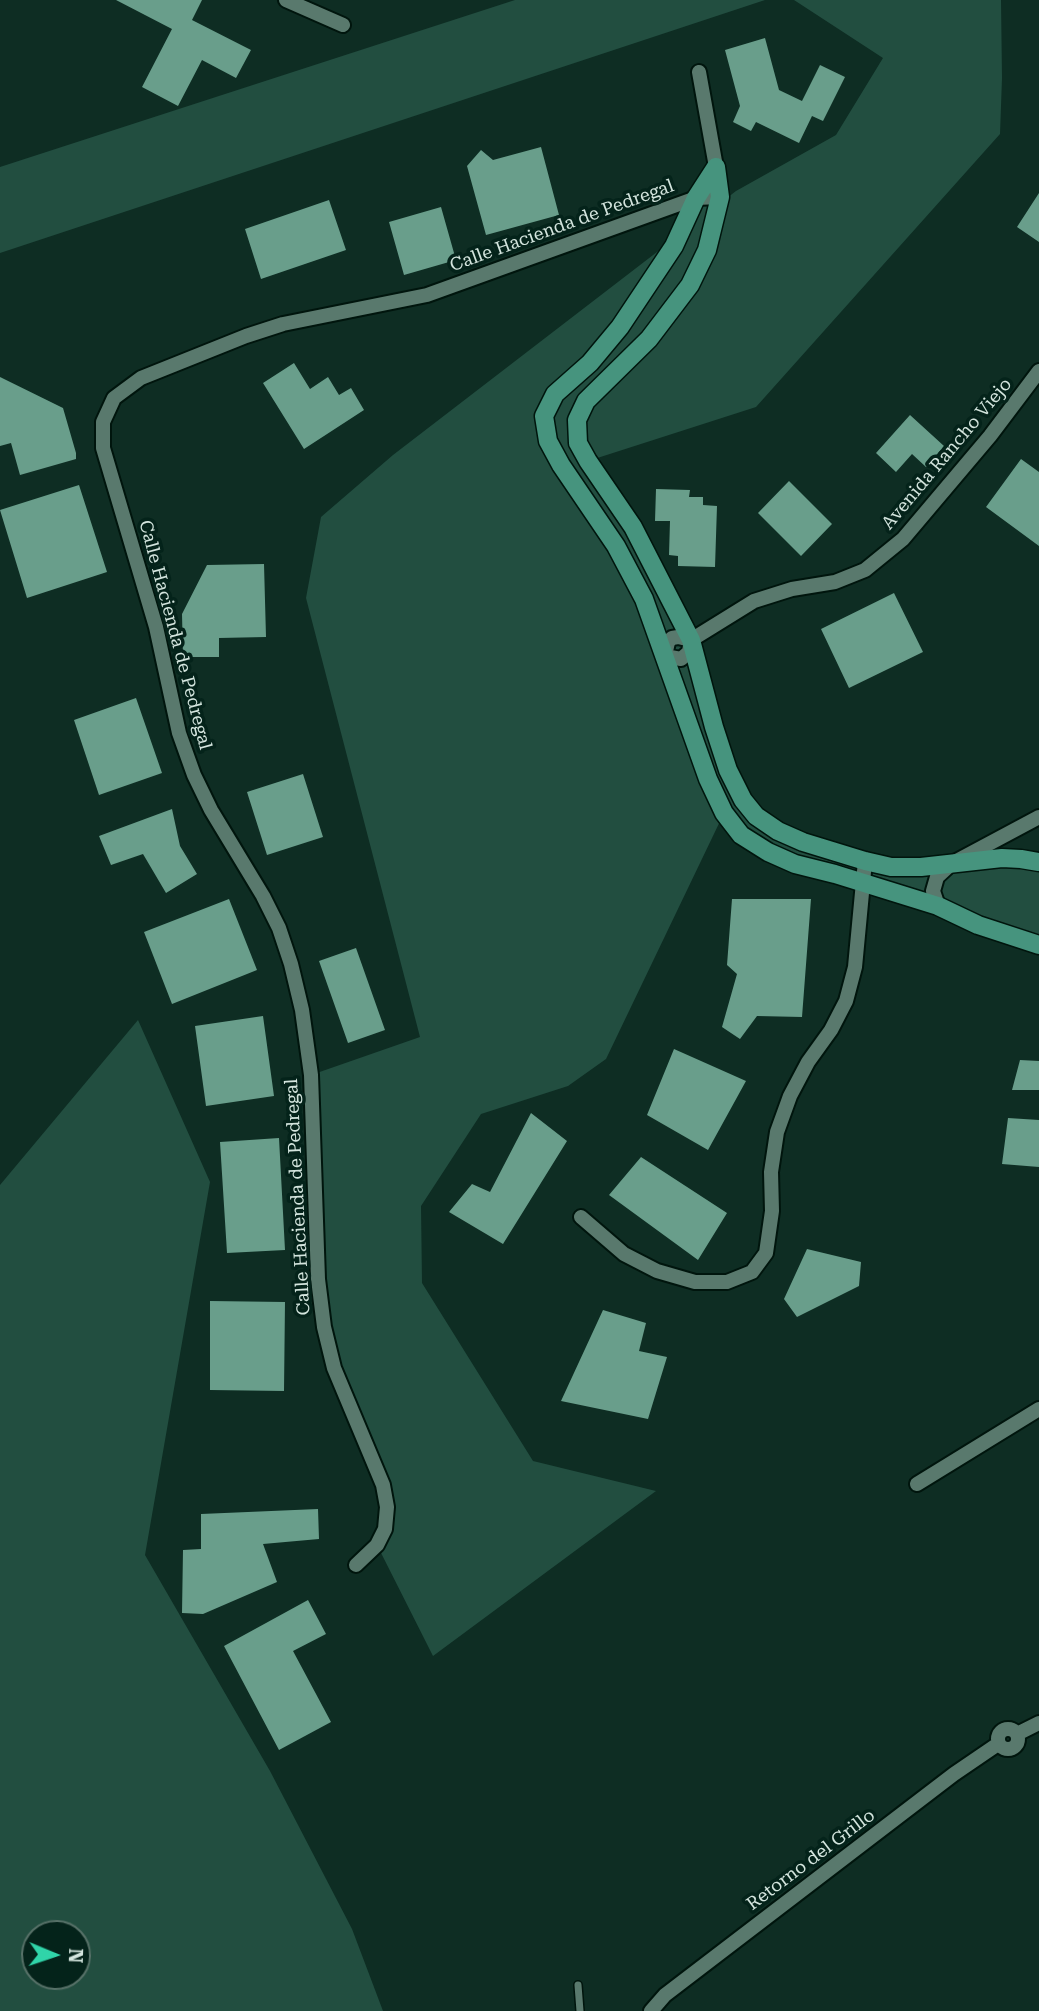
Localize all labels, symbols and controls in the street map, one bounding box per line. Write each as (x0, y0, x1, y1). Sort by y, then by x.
street label: Calle Hacienda de Pedregal (447, 175, 677, 277)
street label: Avenida Rancho Viejo (877, 374, 1017, 534)
street label: Calle Hacienda de Pedregal (134, 518, 216, 752)
street label: Calle Hacienda de Pedregal (281, 1078, 315, 1316)
street label: Retorno del Grillo (743, 1805, 879, 1915)
north arrow (21, 1920, 91, 1990)
text: N (64, 1948, 87, 1963)

